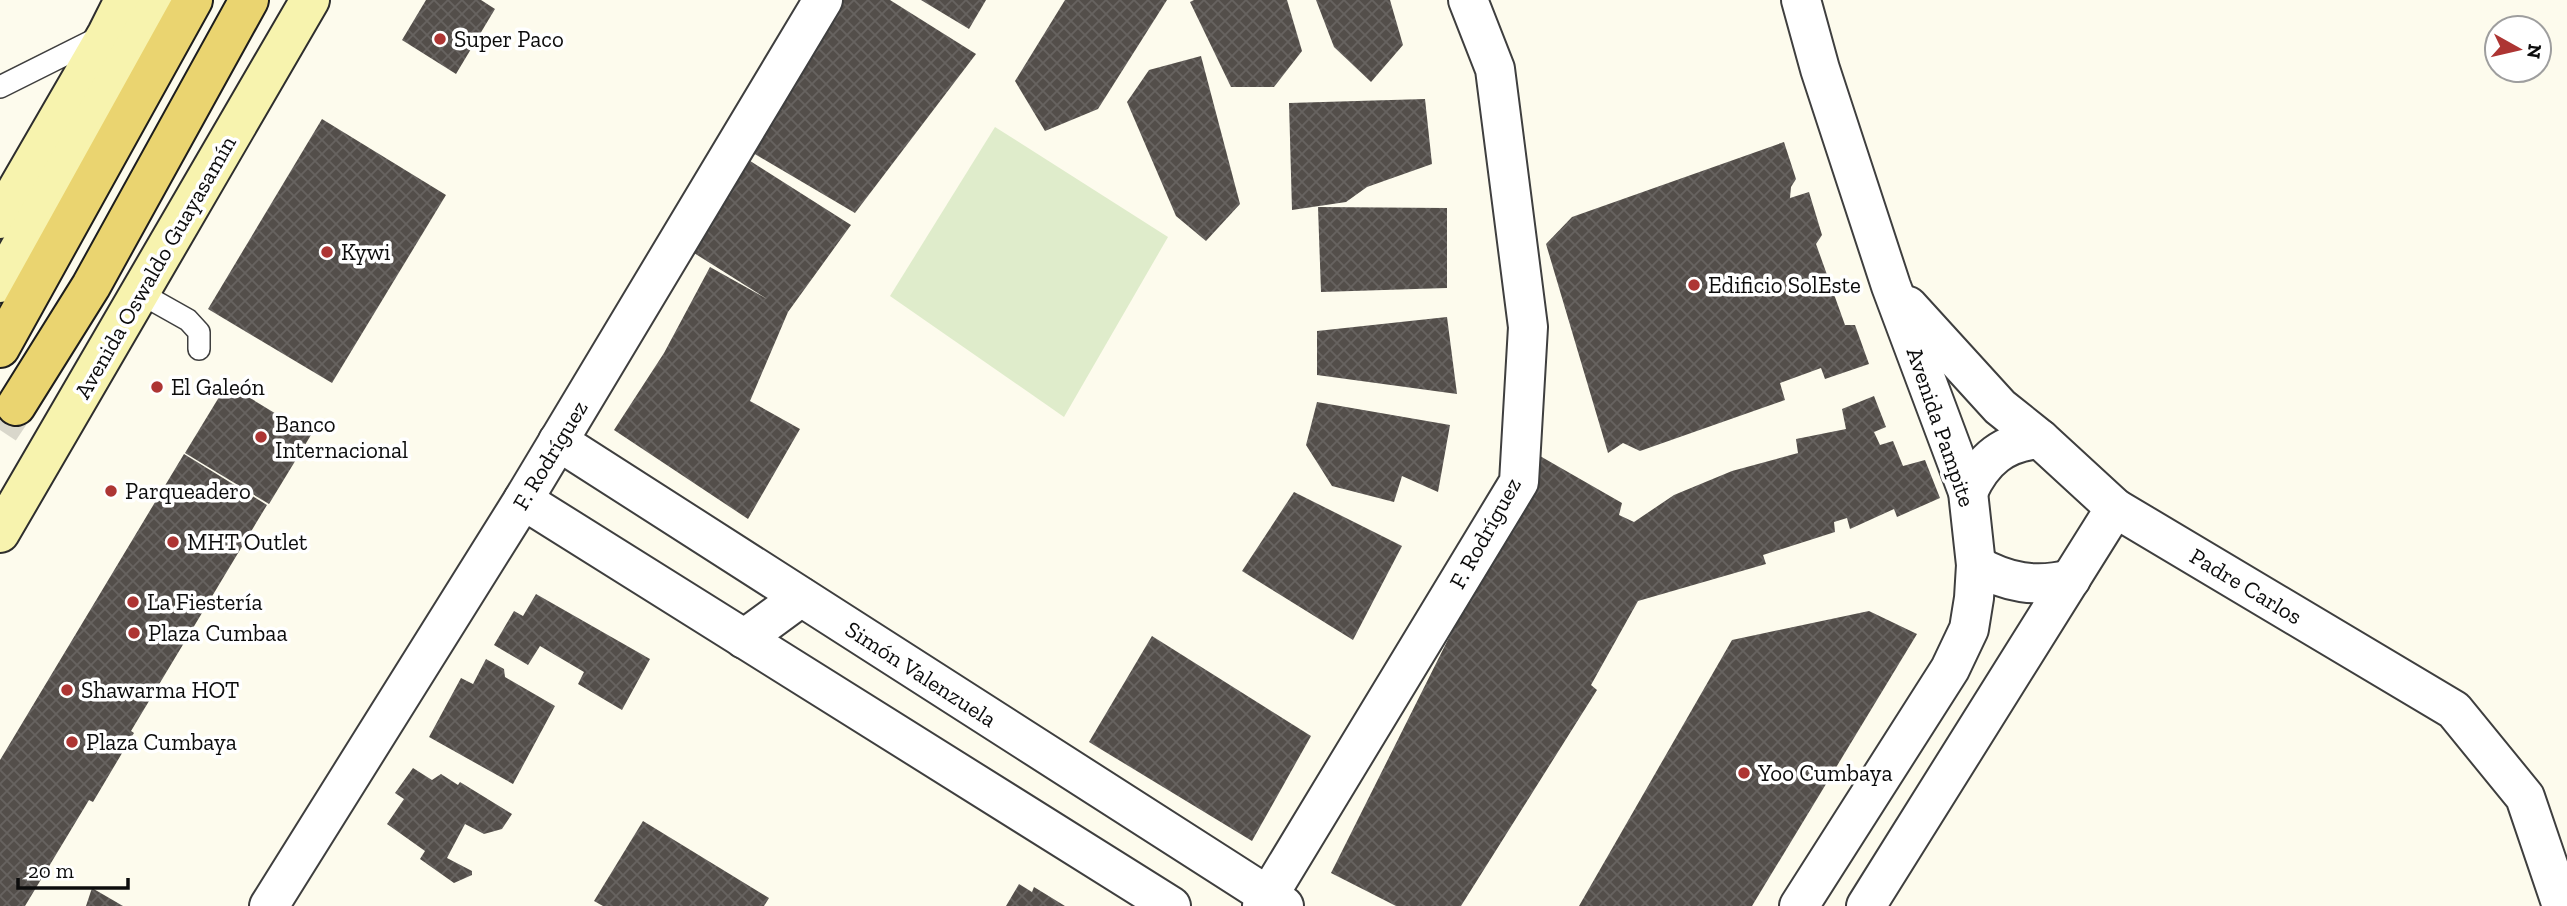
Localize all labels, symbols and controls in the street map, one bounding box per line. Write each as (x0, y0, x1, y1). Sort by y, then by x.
north arrow (2483, 14, 2553, 84)
place label: Super Paco (454, 25, 564, 53)
marker: Super Paco (432, 31, 448, 47)
text: N (2522, 43, 2547, 60)
street label: Avenida Oswaldo Guayasamín (68, 131, 242, 403)
place label: Kywi (341, 238, 390, 266)
marker: Kywi (319, 244, 335, 260)
place label: Edificio SolEste (1708, 271, 1861, 299)
marker: Edificio SolEste (1686, 277, 1702, 293)
street label: Avenida Pampite (1901, 343, 1981, 511)
place label: El Galeón (171, 373, 265, 401)
marker: El Galeón (149, 379, 165, 395)
street label: F. Rodríguez (506, 395, 594, 515)
place label: Banco Internacional (275, 410, 408, 464)
marker: Banco Internacional (253, 429, 269, 445)
street label: F. Rodríguez (1443, 472, 1527, 593)
place label: Parqueadero (125, 477, 251, 505)
marker: Parqueadero (103, 483, 119, 499)
place label: MHT Outlet (187, 528, 308, 556)
marker: MHT Outlet (165, 534, 181, 550)
street label: Padre Carlos (2185, 542, 2307, 630)
place label: La Fiestería (147, 588, 263, 616)
marker: La Fiestería (125, 594, 141, 610)
street label: Simón Valenzuela (840, 615, 1002, 733)
place label: Plaza Cumbaa (148, 619, 288, 647)
marker: Plaza Cumbaa (126, 625, 142, 641)
place label: Shawarma HOT (81, 676, 239, 704)
marker: Shawarma HOT (59, 682, 75, 698)
place label: Plaza Cumbaya (86, 728, 237, 756)
marker: Plaza Cumbaya (64, 734, 80, 750)
place label: Yoo Cumbaya (1757, 759, 1893, 787)
marker: Yoo Cumbaya (1736, 765, 1752, 781)
scale bar (18, 846, 128, 890)
text: 20 m (28, 858, 74, 883)

